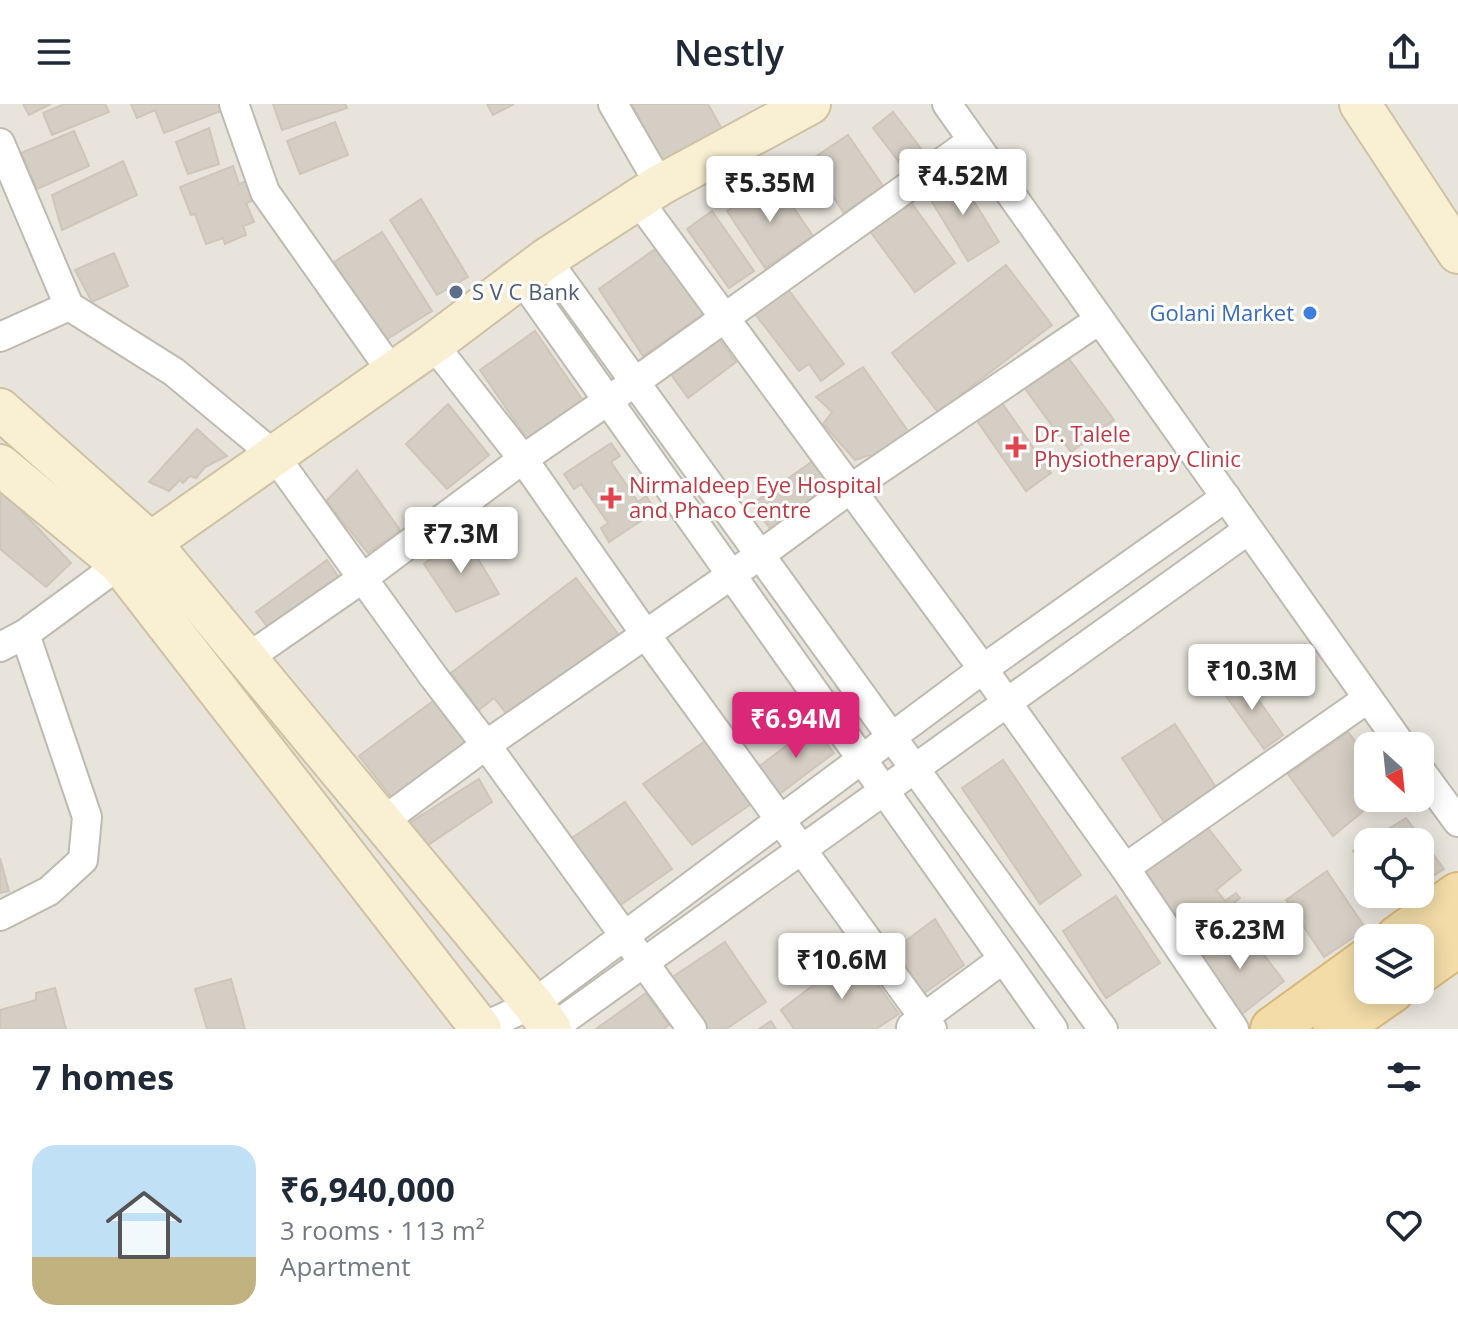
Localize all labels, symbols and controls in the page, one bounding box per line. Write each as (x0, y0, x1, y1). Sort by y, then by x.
text: Nestly (674, 28, 784, 77)
icon: menu (32, 30, 76, 74)
icon: share (1382, 30, 1426, 74)
pin: ₹4.52M (898, 149, 1028, 217)
pin: ₹5.35M (705, 156, 835, 224)
text: ₹4.52M (917, 157, 1009, 193)
text: ₹5.35M (724, 164, 816, 200)
place label: S V C Bank (472, 276, 580, 306)
marker: S V C Bank (447, 283, 465, 301)
place label: Golani Market (1149, 297, 1294, 327)
marker: Golani Market (1301, 304, 1319, 322)
place label: Dr. Talele Physiotherapy Clinic (1034, 418, 1241, 473)
marker: Dr. Talele Physiotherapy Clinic (1005, 436, 1027, 458)
place label: Nirmaldeep Eye Hospital and Phaco Centre (629, 469, 881, 524)
marker: Nirmaldeep Eye Hospital and Phaco Centre (600, 487, 622, 509)
pin: ₹7.3M (405, 507, 517, 575)
text: ₹7.3M (423, 515, 499, 551)
pin: ₹10.3M (1187, 644, 1317, 712)
text: ₹10.3M (1206, 652, 1298, 688)
pin: ₹6.94M (731, 692, 861, 760)
text: ₹6.94M (750, 700, 842, 736)
north arrow (1354, 732, 1434, 812)
map controls (1354, 732, 1434, 1004)
button: locate (1354, 828, 1434, 908)
pin: ₹6.23M (1175, 903, 1305, 971)
text: ₹6.23M (1194, 911, 1286, 947)
button: layers (1354, 924, 1434, 1004)
pin: ₹10.6M (777, 933, 907, 1001)
text: ₹10.6M (796, 941, 888, 977)
text: 7 homes (32, 1054, 174, 1100)
icon: filters (1382, 1055, 1426, 1099)
text: ₹6,940,000 (280, 1166, 455, 1212)
icon: home (96, 1177, 192, 1273)
icon: heart (1382, 1203, 1426, 1247)
text: 3 rooms · 113 m² (280, 1212, 485, 1248)
text: Apartment (280, 1248, 411, 1284)

